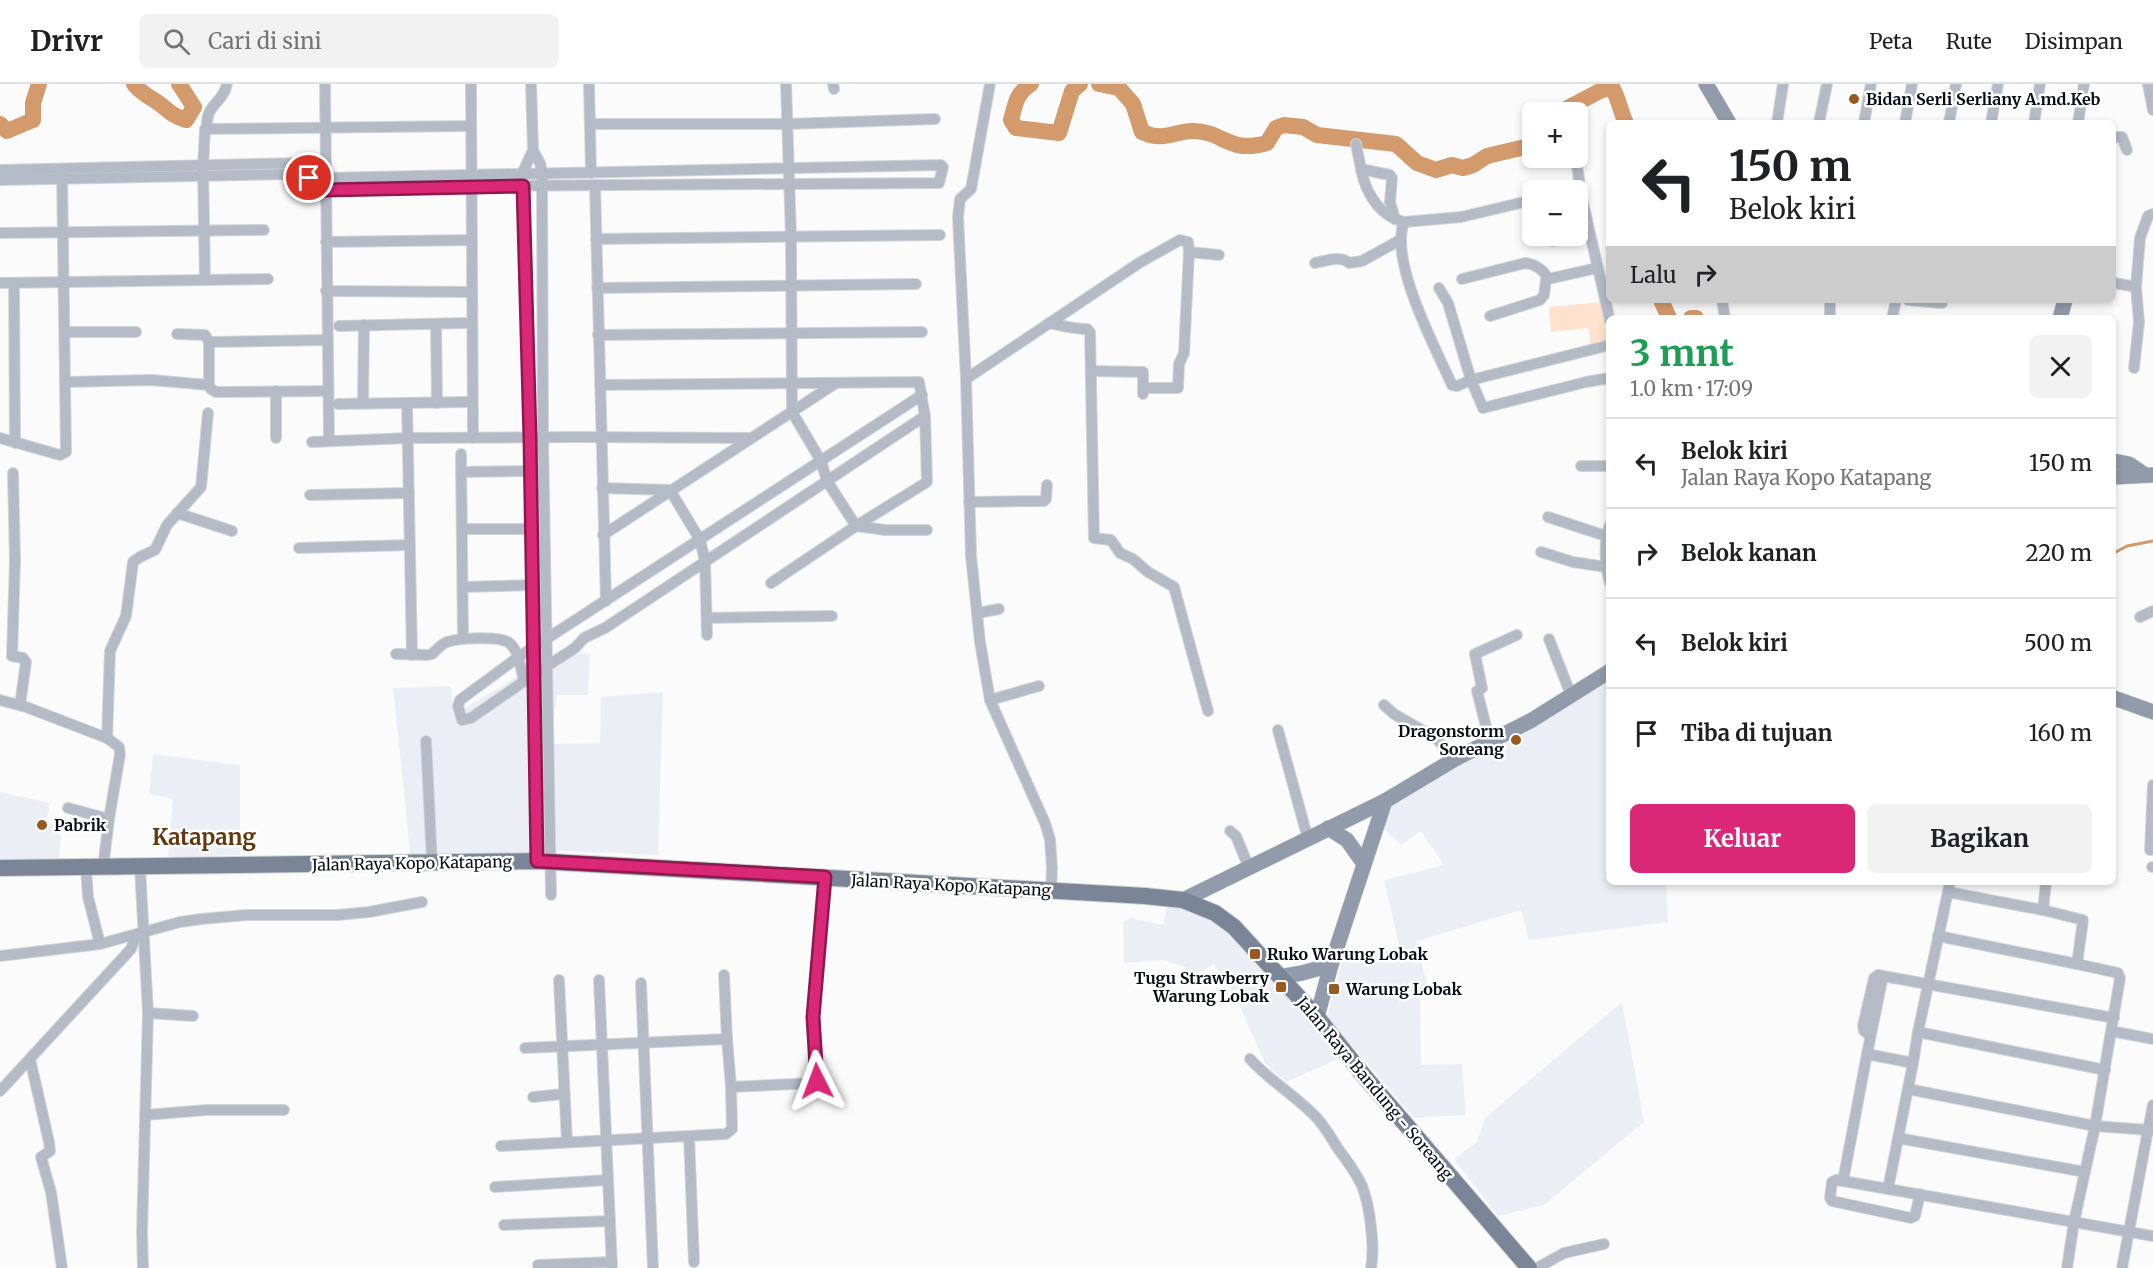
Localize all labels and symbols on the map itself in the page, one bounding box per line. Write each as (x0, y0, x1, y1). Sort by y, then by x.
place label: Bidan Serli Serliany A.md.Keb (1866, 89, 2101, 109)
marker: Bidan Serli Serliany A.md.Keb (1847, 92, 1861, 106)
pin (283, 152, 334, 203)
place label: Dragonstorm Soreang (1398, 721, 1504, 759)
marker: Dragonstorm Soreang (1509, 733, 1523, 747)
place label: Pabrik (54, 815, 107, 835)
marker: Pabrik (35, 818, 49, 832)
district label: Katapang (152, 823, 256, 851)
street label: Jalan Raya Kopo Katapang (311, 851, 513, 875)
street label: Jalan Raya Kopo Katapang (849, 870, 1052, 900)
place label: Ruko Warung Lobak (1267, 944, 1428, 964)
marker: Ruko Warung Lobak (1248, 947, 1262, 961)
place label: Tugu Strawberry Warung Lobak (1134, 968, 1270, 1006)
place label: Warung Lobak (1345, 979, 1463, 999)
marker: Tugu Strawberry Warung Lobak (1274, 980, 1288, 994)
marker: Warung Lobak (1327, 982, 1341, 996)
street label: Jalan Raya Bandung - Soreang (1292, 992, 1458, 1184)
position arrow (785, 1049, 849, 1113)

